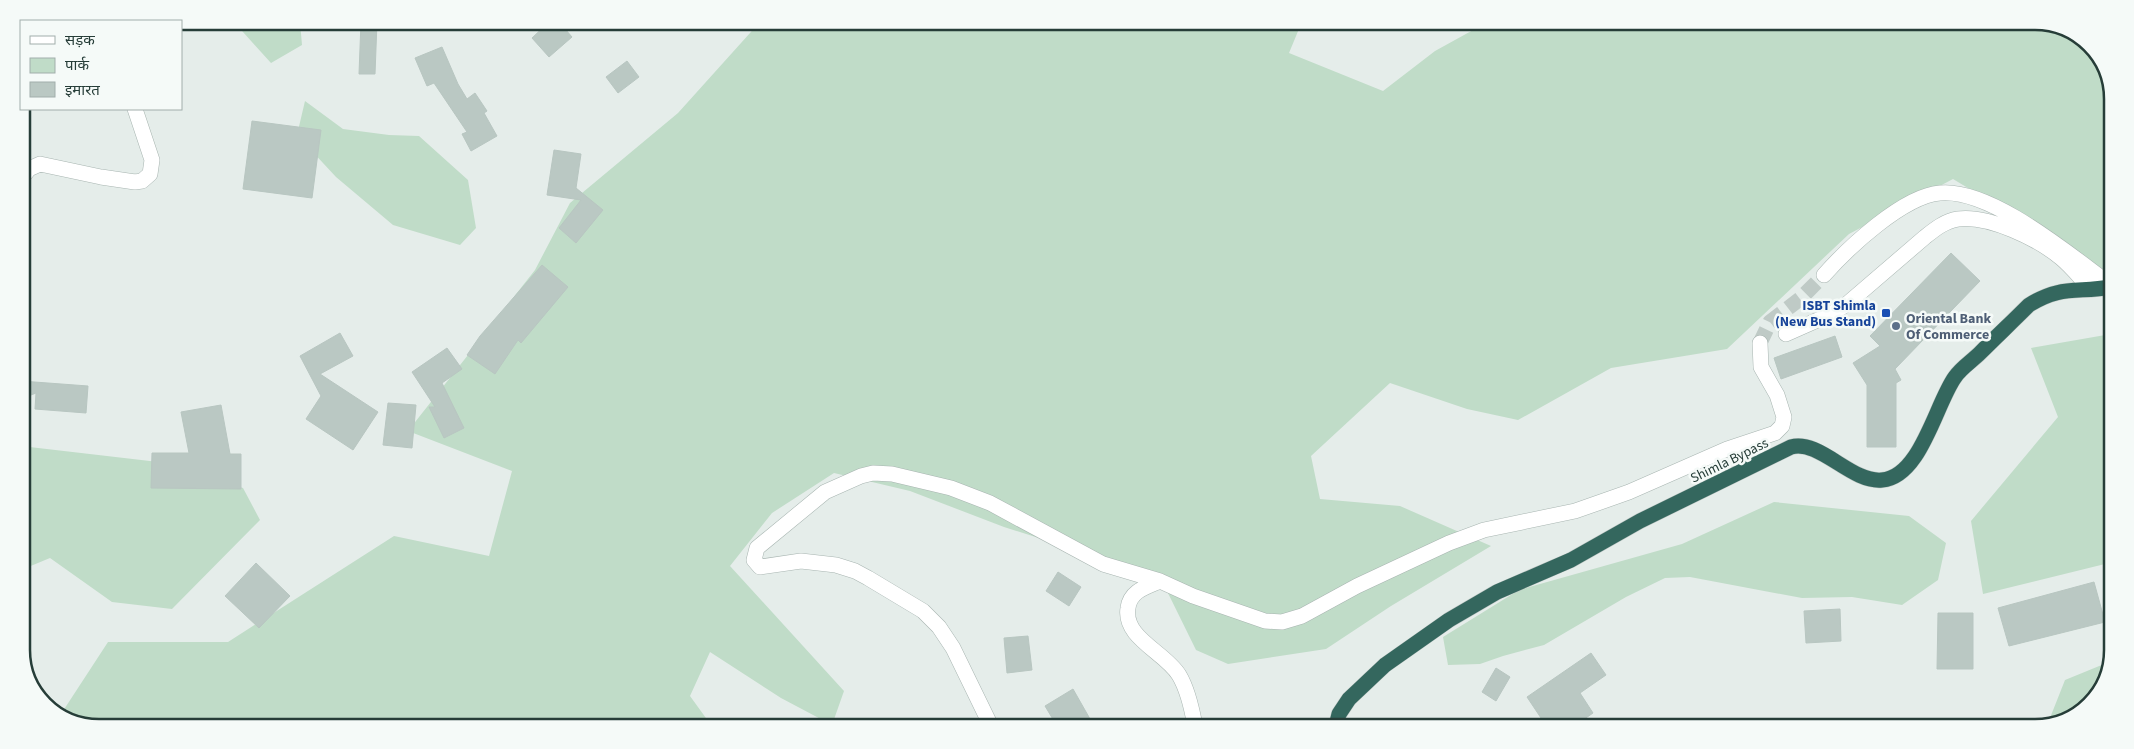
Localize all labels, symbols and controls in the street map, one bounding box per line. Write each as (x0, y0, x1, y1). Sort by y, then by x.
legend (20, 20, 182, 110)
text: सड़क (65, 30, 95, 51)
text: पार्क (65, 55, 89, 76)
text: इमारत (65, 80, 100, 101)
place label: ISBT Shimla (New Bus Stand) (1775, 296, 1876, 332)
marker: ISBT Shimla (New Bus Stand) (1880, 307, 1892, 319)
place label: Oriental Bank Of Commerce (1906, 309, 1991, 345)
marker: Oriental Bank Of Commerce (1890, 320, 1902, 332)
street label: Shimla Bypass (1687, 433, 1772, 488)

